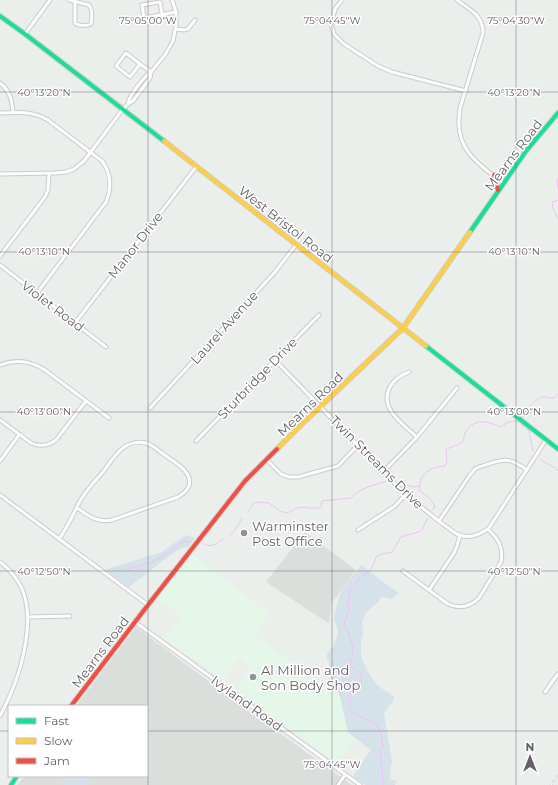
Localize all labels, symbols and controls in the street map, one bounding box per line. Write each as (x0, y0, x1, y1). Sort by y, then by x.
text: 75°05'00"W (119, 14, 177, 27)
text: 75°04'45"W (303, 14, 361, 27)
text: 75°04'30"W (487, 14, 545, 27)
text: 40°13'20"N (17, 86, 71, 99)
text: 40°13'20"N (487, 86, 541, 99)
street label: Mearns Road (481, 116, 545, 194)
street label: West Bristol Road (236, 182, 336, 266)
street label: Manor Drive (104, 209, 166, 281)
text: 40°13'10"N (18, 245, 70, 258)
text: 40°13'10"N (488, 245, 540, 258)
street label: Violet Road (18, 277, 88, 335)
street label: Laurel Avenue (187, 287, 261, 367)
street label: Sturbridge Drive (214, 334, 300, 422)
street label: Mearns Road (274, 369, 346, 439)
text: 40°13'00"N (17, 405, 71, 418)
text: 40°13'00"N (487, 405, 541, 418)
street label: Twin Streams Drive (327, 412, 427, 512)
place label: Warminster Post Office (252, 518, 329, 549)
marker: Warminster Post Office (239, 528, 249, 538)
text: 40°12'50"N (17, 565, 71, 578)
text: 40°12'50"N (487, 565, 541, 578)
street label: Mearns Road (68, 613, 132, 691)
place label: Al Million and Son Body Shop (261, 662, 360, 693)
street label: Ivyland Road (208, 672, 286, 734)
marker: Al Million and Son Body Shop (248, 672, 258, 682)
legend (8, 705, 148, 777)
text: Fast (44, 713, 69, 728)
text: Slow (44, 733, 73, 748)
north arrow (510, 737, 550, 777)
text: N (526, 740, 534, 754)
text: Jam (43, 753, 70, 768)
text: 75°04'45"W (303, 758, 361, 771)

